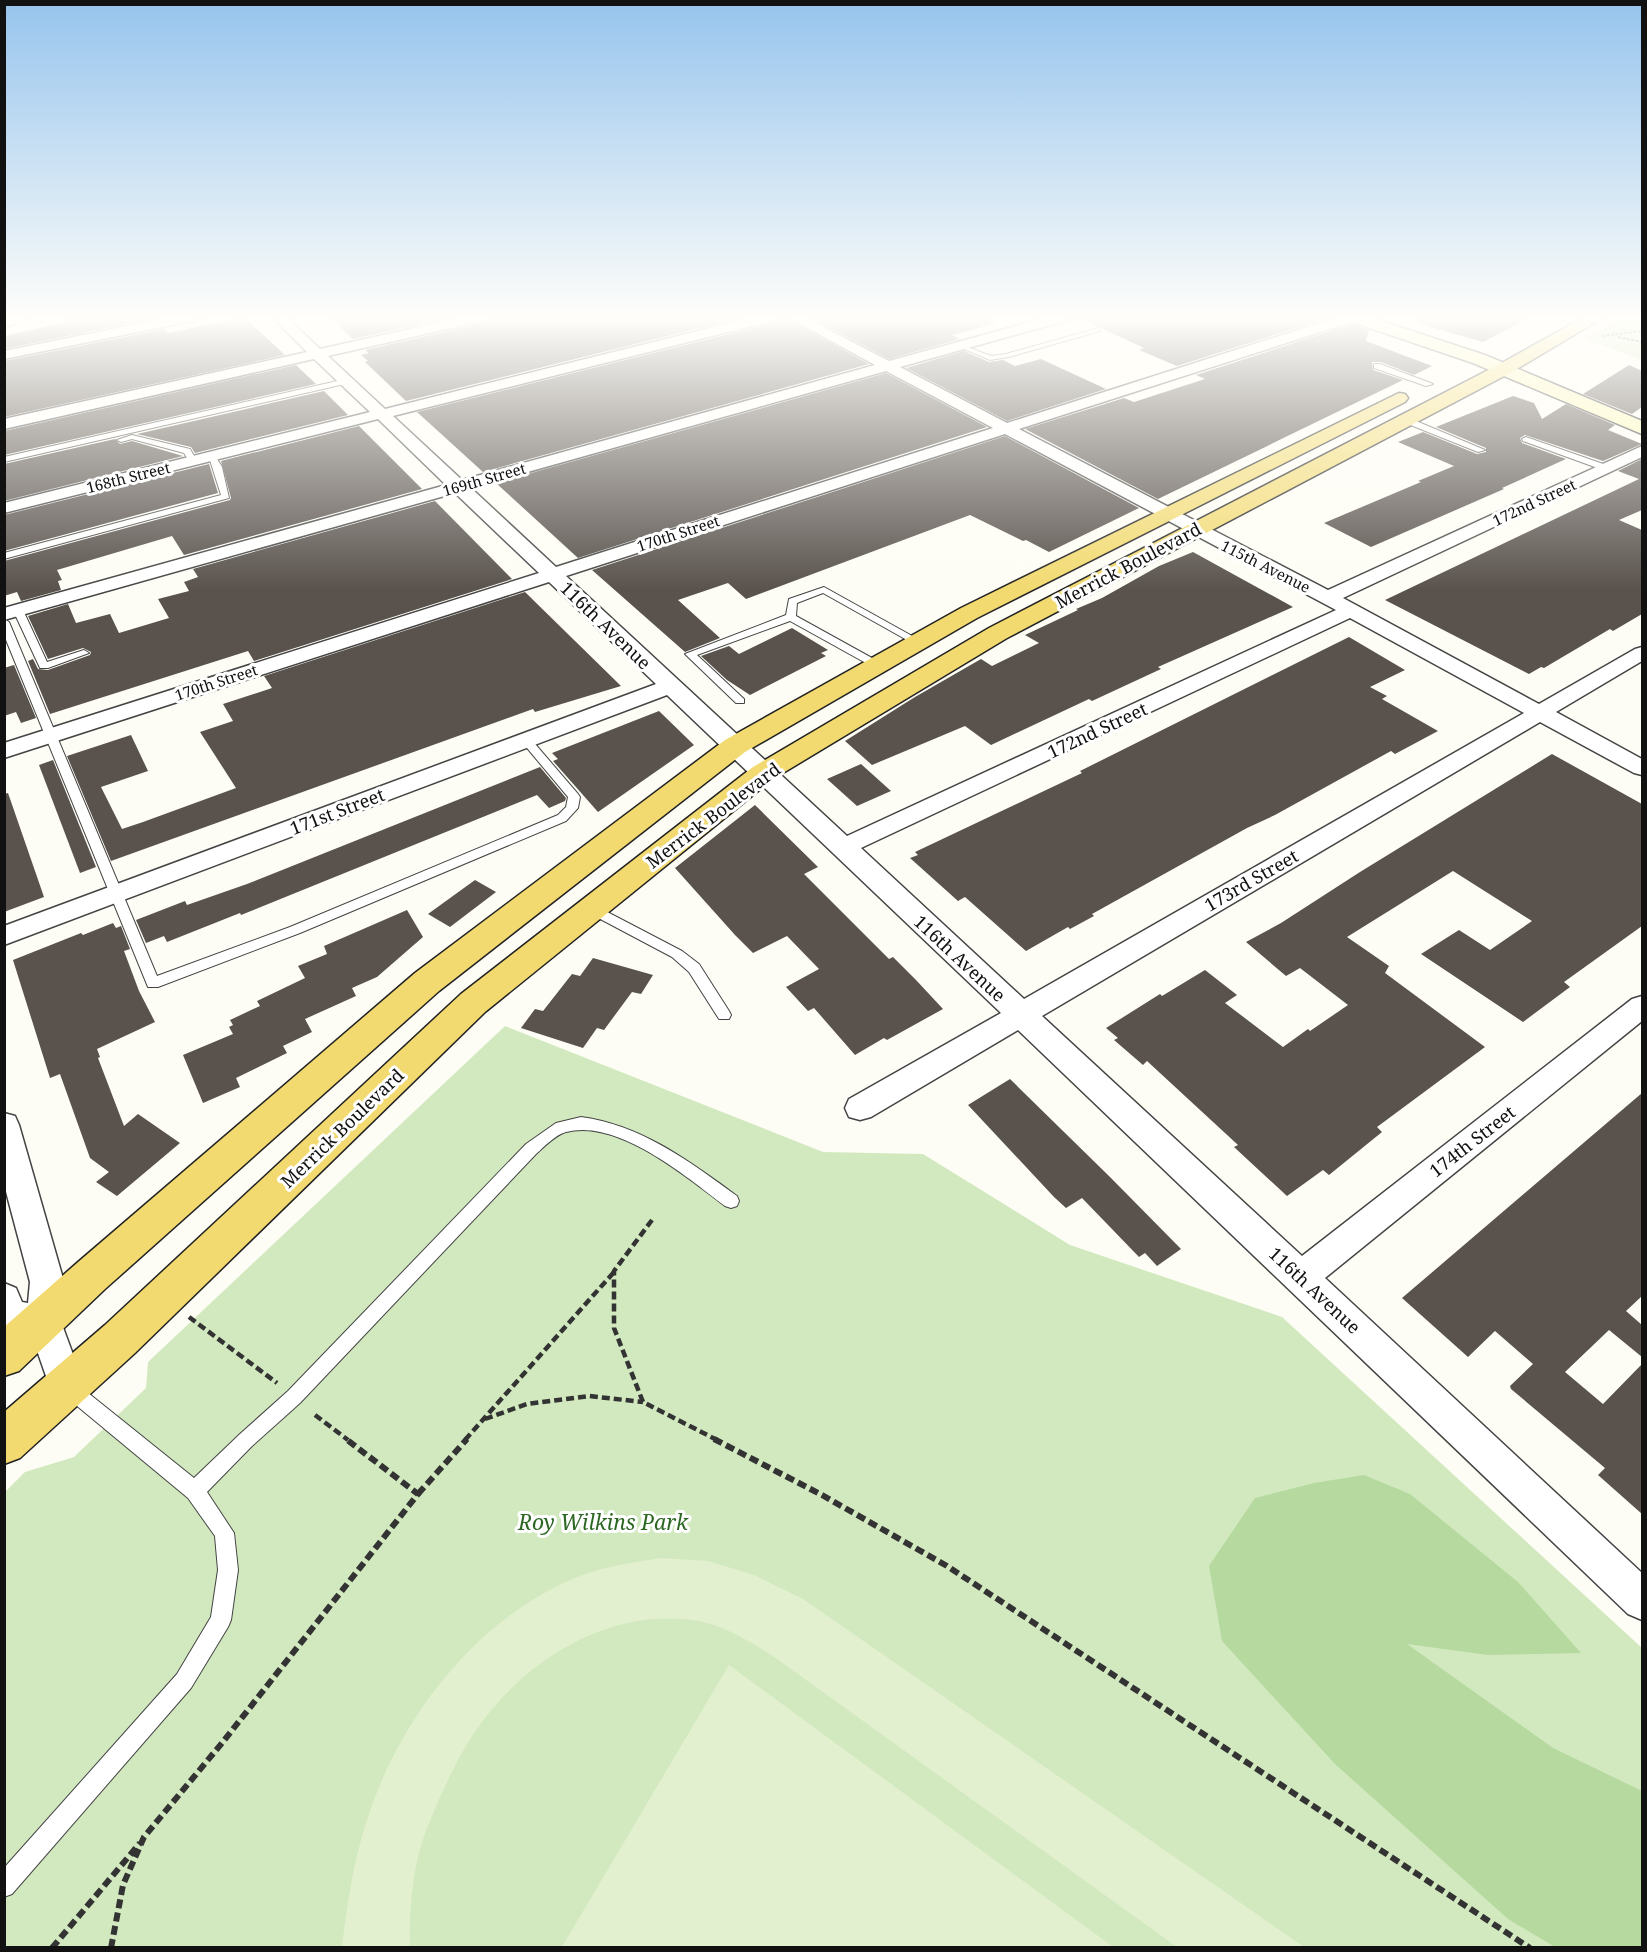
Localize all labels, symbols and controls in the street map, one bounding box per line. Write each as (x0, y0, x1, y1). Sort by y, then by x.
street label: 168th Street (84, 457, 172, 497)
street label: 169th Street (440, 458, 528, 500)
street label: 172nd Street (1489, 474, 1579, 530)
street label: 170th Street (634, 510, 722, 556)
street label: Merrick Boulevard (1051, 516, 1205, 614)
street label: 115th Avenue (1218, 535, 1314, 597)
street label: 116th Avenue (556, 576, 656, 674)
street label: 170th Street (172, 659, 260, 705)
street label: 172nd Street (1043, 696, 1151, 764)
street label: Merrick Boulevard (641, 757, 785, 873)
street label: 171st Street (286, 782, 388, 840)
street label: 173rd Street (1200, 843, 1302, 917)
street label: 116th Avenue (909, 909, 1011, 1007)
street label: Merrick Boulevard (275, 1063, 409, 1193)
street label: 174th Street (1424, 1100, 1520, 1182)
street label: 116th Avenue (1264, 1241, 1366, 1339)
park label: Roy Wilkins Park (517, 1508, 689, 1536)

